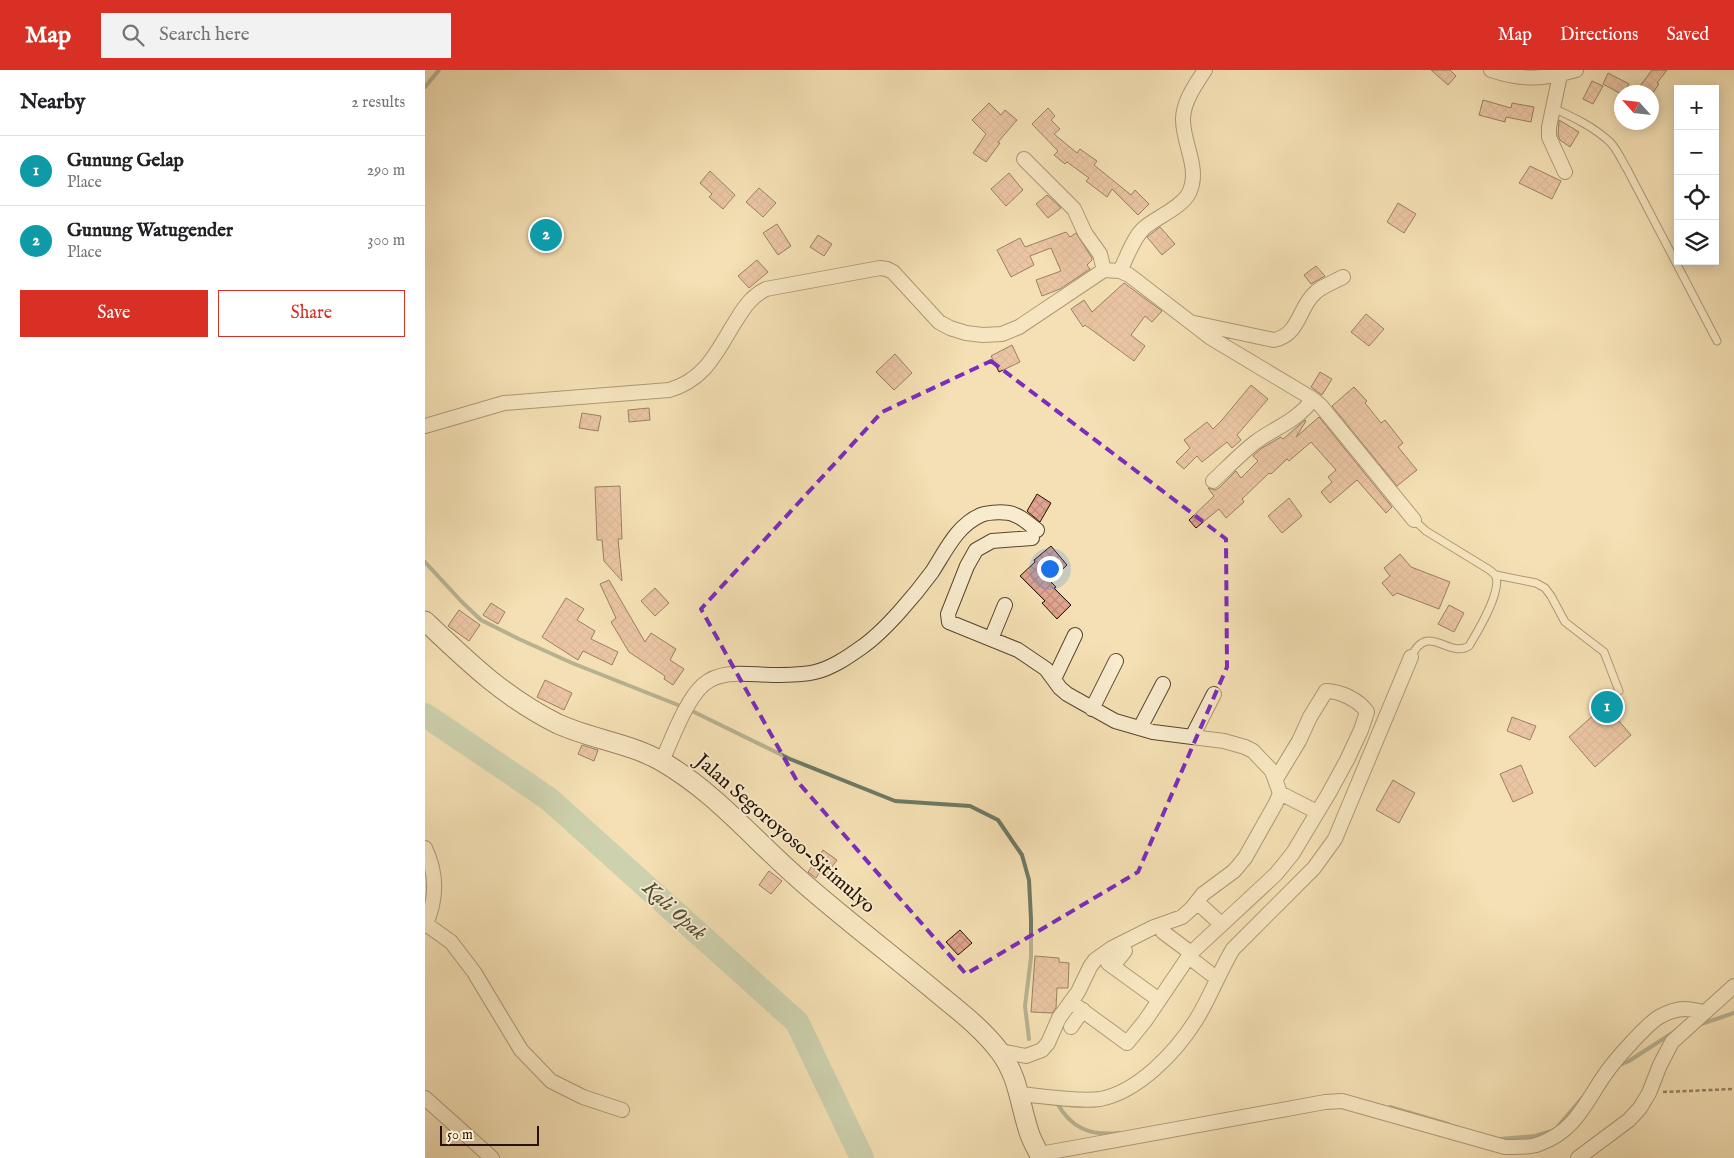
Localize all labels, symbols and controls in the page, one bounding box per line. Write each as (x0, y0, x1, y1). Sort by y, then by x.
search box (101, 13, 451, 58)
text: Map (25, 20, 71, 51)
icon: search (119, 21, 147, 49)
text: Search here (159, 23, 250, 47)
text: Map (1498, 24, 1532, 47)
text: Directions (1560, 24, 1638, 47)
text: Saved (1666, 24, 1709, 47)
north arrow (1614, 85, 1659, 130)
map controls (1674, 85, 1719, 265)
button: + (1674, 85, 1719, 130)
text: Nearby (20, 89, 85, 116)
text: 2 results (351, 93, 405, 113)
button: − (1674, 130, 1719, 175)
text: Gunung Gelap (67, 149, 184, 173)
text: 1 (33, 161, 39, 181)
text: 290 m (367, 161, 405, 181)
text: Place (67, 173, 102, 193)
button: locate (1674, 175, 1719, 220)
pin: 2 (530, 216, 562, 254)
text: Gunung Watugender (67, 219, 233, 243)
button: layers (1674, 220, 1719, 265)
text: 2 (32, 231, 40, 251)
text: 300 m (367, 231, 405, 251)
text: Place (67, 243, 102, 263)
button: Save (20, 290, 208, 337)
button: Share (218, 290, 405, 337)
your location (1037, 556, 1063, 582)
pin: 1 (1591, 688, 1623, 726)
street label: Jalan Segoroyoso-Sitimulyo (688, 748, 880, 919)
water label: Kali Opak (636, 875, 712, 947)
scale bar (440, 1123, 539, 1146)
text: 50 m (447, 1126, 473, 1144)

